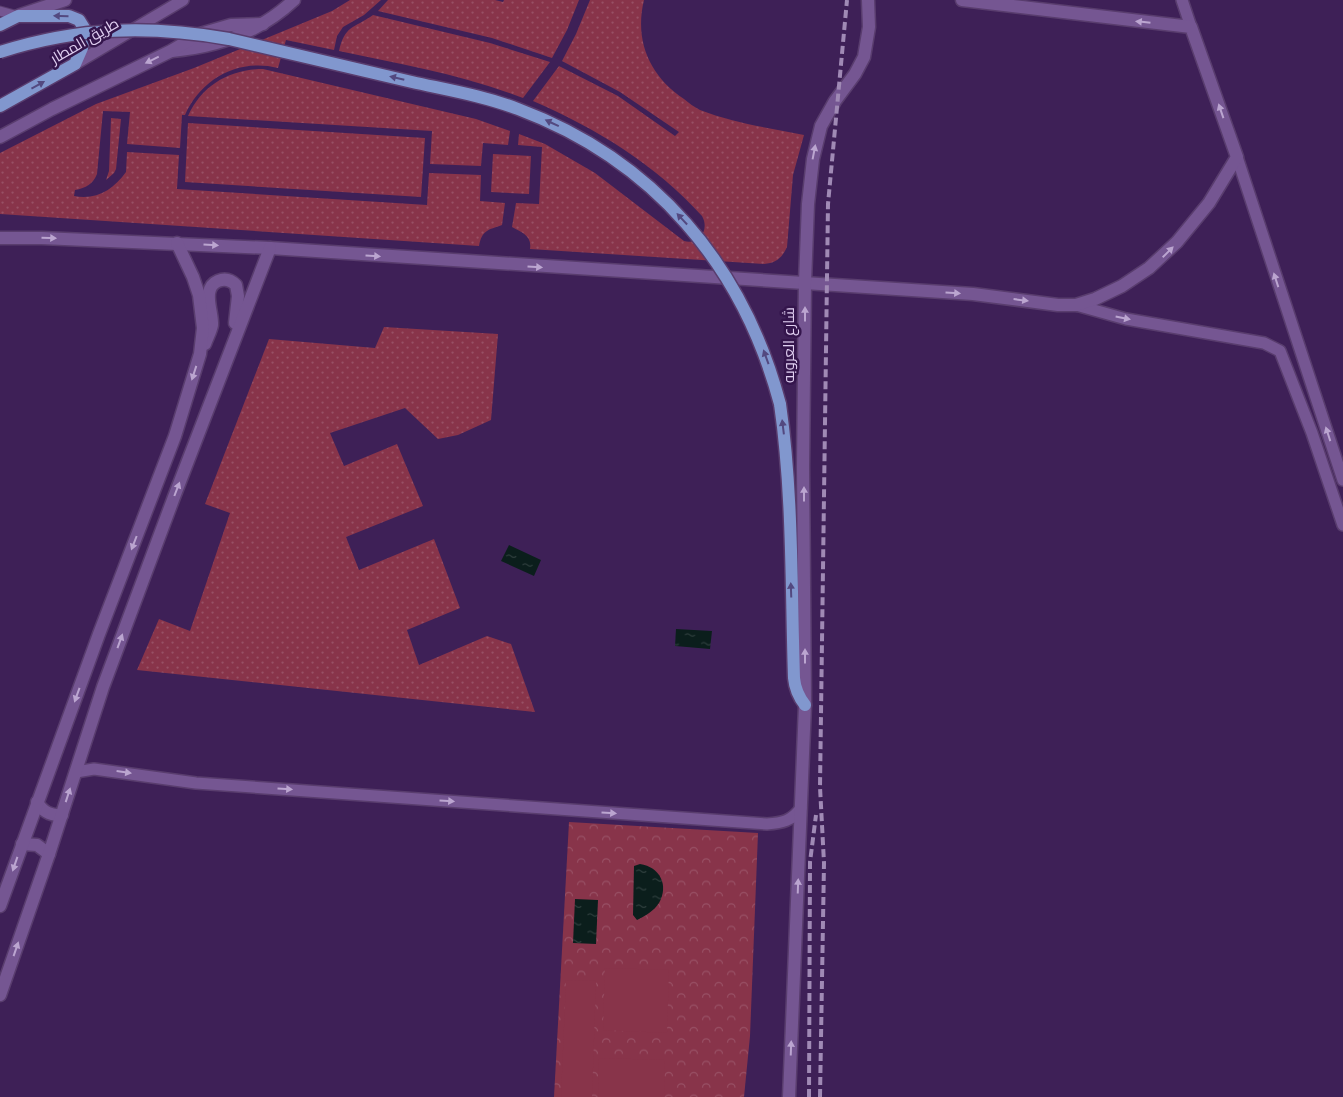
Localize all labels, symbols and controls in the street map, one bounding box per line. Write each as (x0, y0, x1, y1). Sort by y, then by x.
street label: طريق المطار (45, 12, 122, 69)
one-way arrow (53, 12, 69, 20)
one-way arrow (1134, 18, 1150, 26)
one-way arrow (145, 56, 159, 64)
one-way arrow (389, 74, 404, 82)
one-way arrow (31, 81, 44, 90)
one-way arrow (1216, 103, 1224, 118)
one-way arrow (545, 119, 560, 128)
one-way arrow (811, 144, 819, 160)
one-way arrow (676, 214, 688, 226)
one-way arrow (41, 234, 57, 242)
one-way arrow (203, 242, 219, 250)
one-way arrow (1162, 246, 1174, 258)
one-way arrow (366, 252, 382, 260)
one-way arrow (528, 263, 544, 271)
one-way arrow (1272, 272, 1280, 287)
one-way arrow (945, 289, 961, 297)
one-way arrow (1013, 296, 1029, 304)
one-way arrow (801, 306, 809, 322)
street label: شارع العروبه (778, 307, 800, 383)
one-way arrow (1115, 314, 1130, 322)
one-way arrow (762, 350, 769, 365)
one-way arrow (190, 366, 197, 381)
one-way arrow (779, 419, 787, 435)
one-way arrow (1324, 426, 1332, 441)
one-way arrow (173, 481, 181, 496)
one-way arrow (800, 486, 808, 502)
one-way arrow (130, 536, 138, 551)
one-way arrow (787, 581, 795, 597)
one-way arrow (116, 633, 124, 648)
one-way arrow (801, 648, 809, 664)
one-way arrow (73, 688, 81, 703)
one-way arrow (116, 769, 132, 777)
one-way arrow (277, 785, 293, 793)
one-way arrow (65, 787, 73, 802)
one-way arrow (439, 797, 455, 805)
one-way arrow (602, 809, 618, 817)
one-way arrow (10, 857, 18, 872)
one-way arrow (794, 878, 802, 894)
one-way arrow (12, 941, 20, 956)
one-way arrow (788, 1040, 796, 1056)

